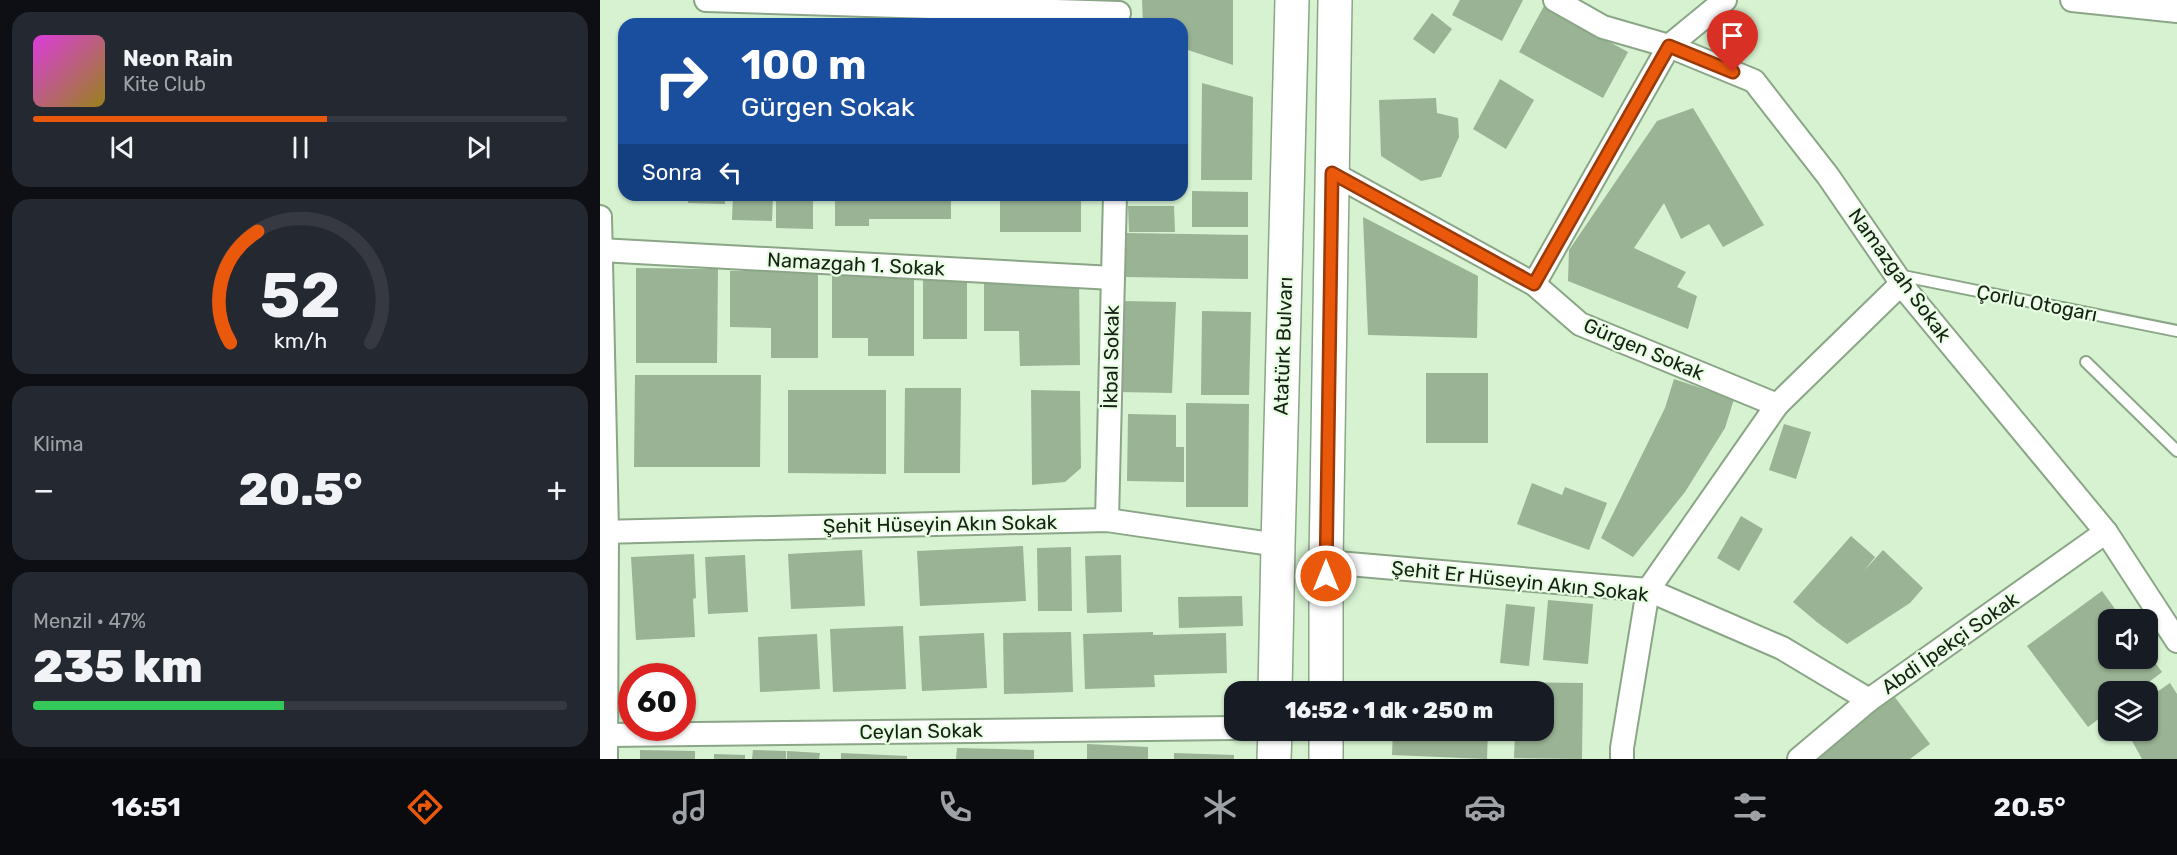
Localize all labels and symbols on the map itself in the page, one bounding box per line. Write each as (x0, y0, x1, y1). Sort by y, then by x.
pin (1707, 10, 1758, 72)
street label: Namazgah Sokak (1843, 204, 1957, 347)
street label: Namazgah 1. Sokak (767, 247, 946, 281)
street label: Atatürk Bulvarı (1269, 276, 1297, 416)
street label: Çorlu Otogarı (1975, 280, 2099, 326)
street label: İkbal Sokak (1098, 304, 1124, 409)
street label: Gürgen Sokak (1580, 313, 1709, 385)
street label: Şehit Hüseyin Akın Sokak (823, 510, 1058, 538)
position arrow (1294, 544, 1358, 608)
street label: Şehit Er Hüseyin Akın Sokak (1390, 556, 1650, 607)
street label: Abdi İpekçi Sokak (1877, 586, 2024, 699)
speed limit sign: 60 (618, 663, 696, 741)
street label: Ceylan Sokak (859, 718, 984, 744)

